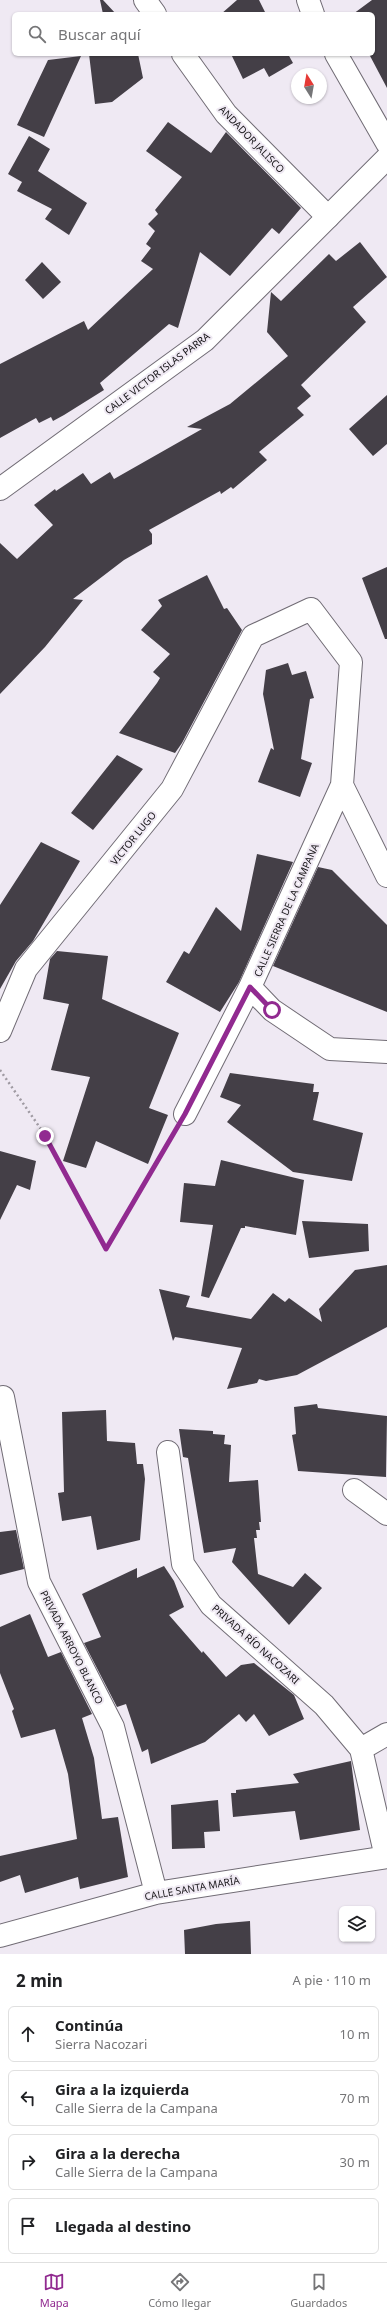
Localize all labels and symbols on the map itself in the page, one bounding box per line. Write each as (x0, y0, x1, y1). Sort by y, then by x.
north arrow (291, 68, 327, 104)
street label: ANDADOR JALISCO (216, 102, 288, 176)
street label: CALLE VICTOR ISLAS PARRA (102, 328, 213, 417)
street label: VICTOR LUGO (107, 808, 159, 868)
street label: CALLE SIERRA DE LA CAMPANA (250, 841, 322, 979)
route start (263, 1001, 281, 1019)
route end (36, 1127, 54, 1145)
street label: PRIVADA ARROYO BLANCO (37, 1588, 107, 1706)
street label: PRIVADA RÍO NACOZARI (209, 1601, 303, 1687)
street label: CALLE SANTA MARÍA (143, 1873, 241, 1903)

